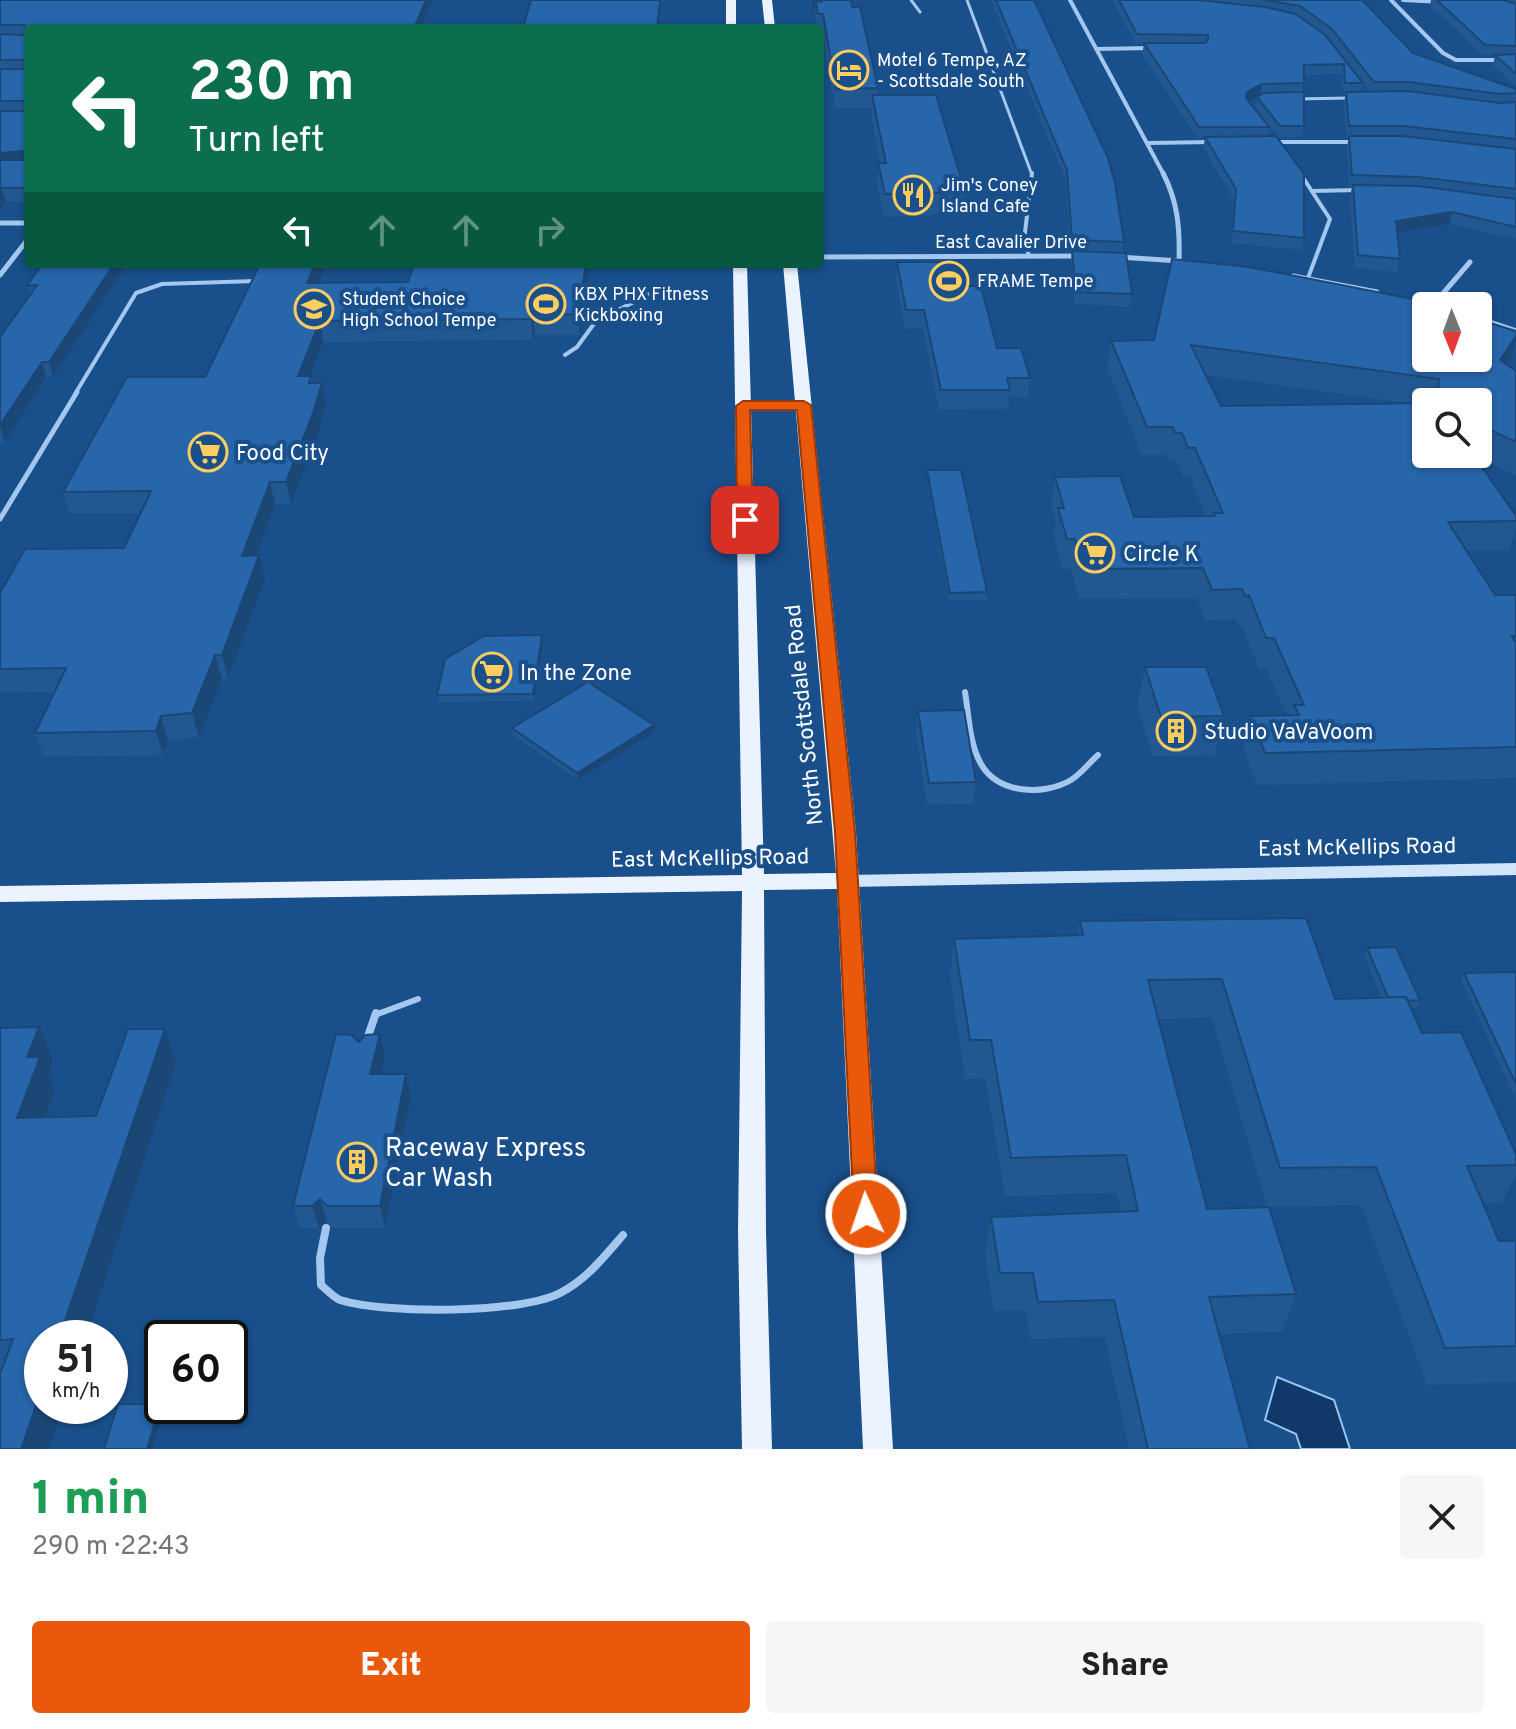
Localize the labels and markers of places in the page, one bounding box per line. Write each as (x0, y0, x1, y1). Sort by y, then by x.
hotel icon: Motel 6 Tempe, AZ - Scottsdale South (828, 49, 870, 91)
place label: Motel 6 Tempe, AZ - Scottsdale South (877, 50, 1027, 94)
restaurant icon: Jim's Coney Island Cafe (892, 174, 934, 216)
place label: Jim's Coney Island Cafe (941, 175, 1038, 219)
sports icon: FRAME Tempe (928, 260, 970, 302)
place label: FRAME Tempe (977, 271, 1094, 294)
sports icon: KBX PHX Fitness Kickboxing (525, 283, 567, 325)
place label: KBX PHX Fitness Kickboxing (574, 284, 709, 328)
school or university icon: Student Choice High School Tempe (293, 288, 335, 330)
place label: Student Choice High School Tempe (342, 289, 497, 333)
supermarket icon: Food City (187, 431, 229, 473)
place label: Food City (236, 441, 329, 468)
pin (711, 486, 779, 554)
supermarket icon: Circle K (1074, 532, 1116, 574)
place label: Circle K (1123, 542, 1199, 569)
supermarket icon: In the Zone (471, 651, 513, 693)
place label: In the Zone (520, 661, 632, 688)
building icon: Studio VaVaVoom (1155, 710, 1197, 752)
place label: Studio VaVaVoom (1204, 720, 1373, 747)
place label: Raceway Express Car Wash (385, 1133, 586, 1196)
building icon: Raceway Express Car Wash (336, 1141, 378, 1183)

